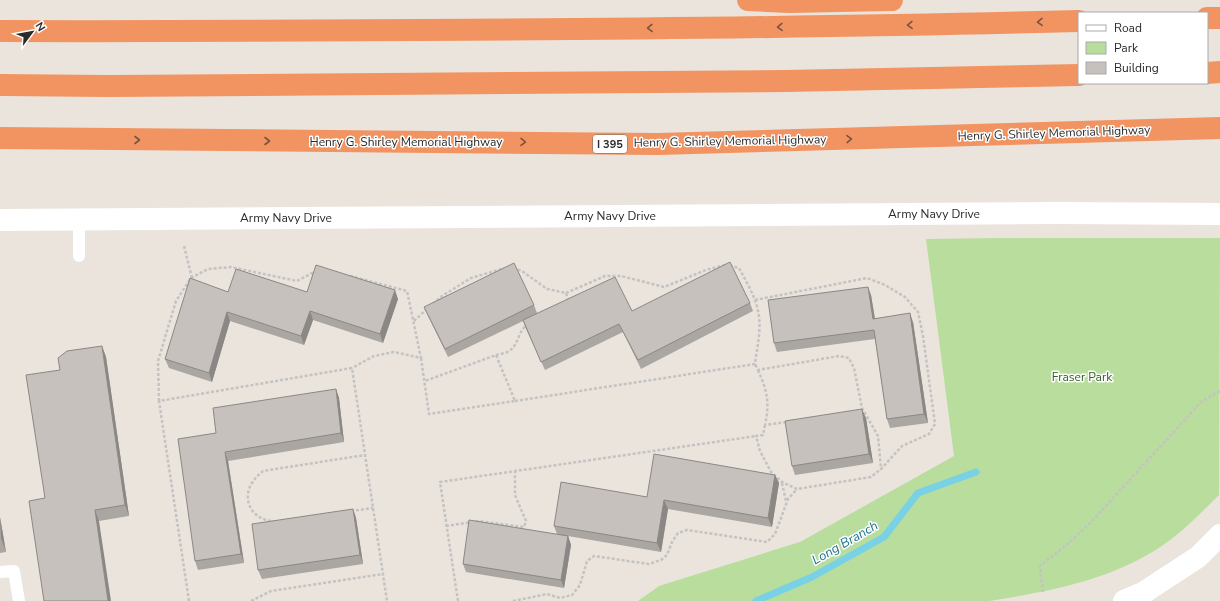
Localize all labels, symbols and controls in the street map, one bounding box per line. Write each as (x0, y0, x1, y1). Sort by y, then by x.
north arrow (12, 12, 52, 52)
legend (1078, 12, 1208, 84)
one-way arrow (1037, 18, 1043, 26)
text: N (32, 19, 49, 34)
text: Road (1114, 20, 1142, 36)
one-way arrow (907, 21, 913, 29)
one-way arrow (777, 23, 783, 31)
one-way arrow (647, 24, 653, 32)
text: Park (1114, 40, 1139, 56)
text: Building (1114, 60, 1159, 76)
street label: Henry G. Shirley Memorial Highway (957, 122, 1151, 144)
street label: Henry G. Shirley Memorial Highway (633, 131, 827, 151)
street label: Henry G. Shirley Memorial Highway (310, 134, 503, 150)
one-way arrow (846, 134, 852, 143)
road number: I 395 (593, 135, 627, 153)
one-way arrow (134, 136, 140, 144)
one-way arrow (264, 137, 270, 145)
one-way arrow (520, 138, 526, 146)
street label: Army Navy Drive (888, 206, 980, 222)
street label: Army Navy Drive (564, 208, 656, 224)
street label: Army Navy Drive (240, 210, 332, 226)
park label: Fraser Park (1052, 369, 1113, 385)
water label: Long Branch (809, 517, 881, 569)

